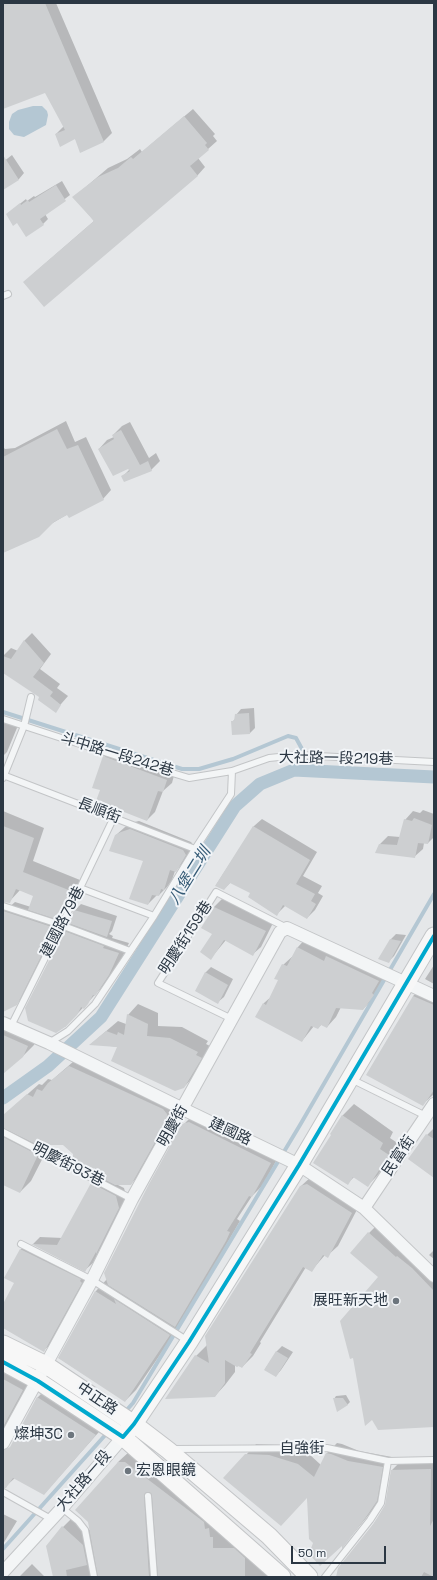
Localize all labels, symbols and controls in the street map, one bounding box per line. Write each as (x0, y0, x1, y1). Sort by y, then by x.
street label: 斗中路一段242巷 (58, 729, 176, 781)
street label: 大社路一段219巷 (279, 749, 393, 769)
street label: 長順街 (75, 795, 123, 827)
water label: 八堡二圳 (165, 844, 215, 908)
street label: 建國路79巷 (37, 883, 89, 961)
street label: 明慶街159巷 (155, 898, 217, 978)
street label: 明慶街 (154, 1102, 192, 1150)
street label: 建國路 (206, 1114, 254, 1150)
street label: 民富街 (379, 1132, 419, 1180)
street label: 明慶街93巷 (29, 1139, 107, 1191)
place label: 展旺新天地 (313, 1292, 388, 1310)
marker: 展旺新天地 (391, 1296, 401, 1306)
street label: 中正路 (73, 1379, 121, 1419)
place label: 燦坤3C (14, 1426, 63, 1444)
marker: 燦坤3C (66, 1430, 76, 1440)
street label: 自強街 (280, 1440, 324, 1458)
street label: 大社路一段 (53, 1447, 115, 1515)
place label: 宏恩眼鏡 (136, 1462, 196, 1480)
marker: 宏恩眼鏡 (123, 1466, 133, 1476)
scale bar (293, 1538, 388, 1564)
text: 50 m (298, 1545, 326, 1561)

